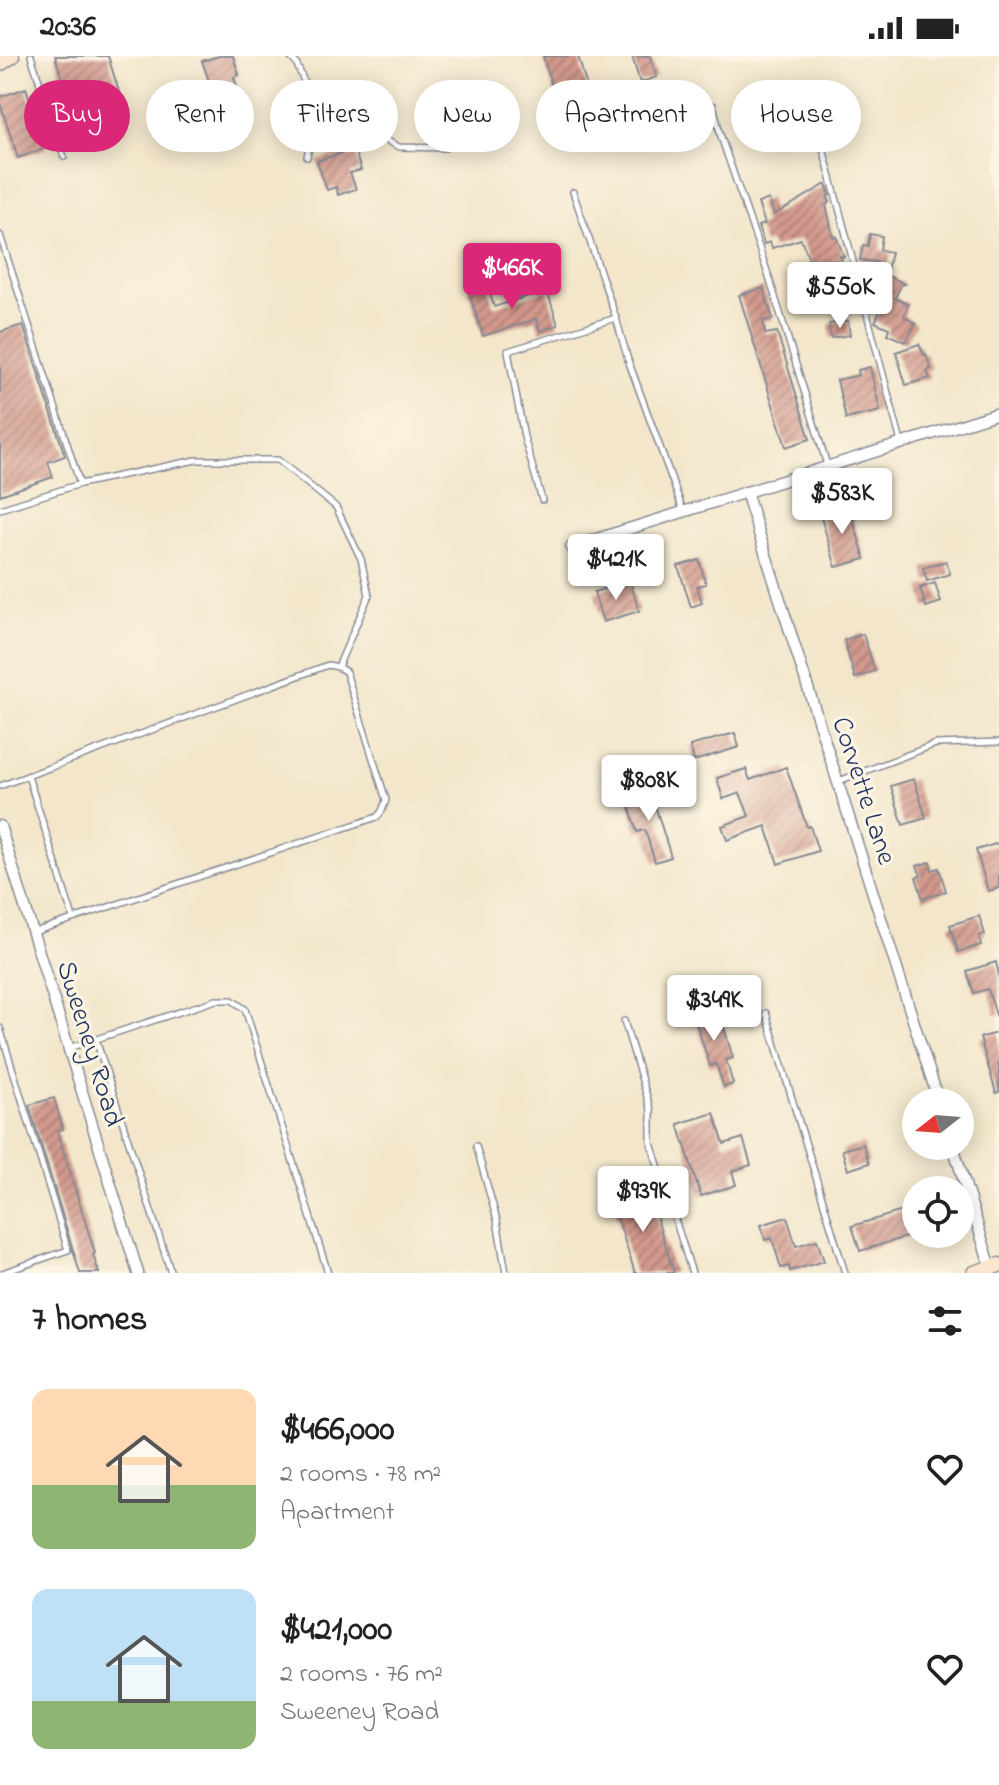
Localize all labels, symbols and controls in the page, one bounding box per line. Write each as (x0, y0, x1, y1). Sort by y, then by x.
text: 20:36 (40, 6, 96, 50)
chip: Buy (24, 80, 130, 152)
chip: Rent (146, 80, 254, 152)
chip: Filters (270, 80, 398, 152)
chip: New (414, 80, 520, 152)
chip: Apartment (536, 80, 715, 152)
chip: House (731, 80, 861, 152)
pin: $466K (456, 243, 568, 311)
text: $466K (481, 250, 543, 288)
pin: $550K (784, 262, 896, 330)
text: $550K (805, 269, 875, 307)
pin: $583K (786, 468, 898, 536)
text: $583K (810, 475, 874, 513)
pin: $421K (560, 534, 672, 602)
text: $421K (586, 541, 646, 579)
street label: Corvette Lane (820, 712, 906, 871)
pin: $808K (593, 755, 705, 823)
text: $808K (619, 762, 679, 800)
street label: Sweeney Road (44, 956, 133, 1132)
pin: $349K (658, 975, 770, 1043)
text: $349K (685, 982, 743, 1020)
north arrow (902, 1088, 974, 1160)
map controls (902, 1088, 974, 1248)
pin: $939K (587, 1166, 699, 1234)
text: $939K (616, 1173, 670, 1211)
button: locate (902, 1176, 974, 1248)
text: 7 homes (32, 1296, 147, 1346)
icon: filters (923, 1299, 967, 1343)
text: $466,000 (280, 1406, 394, 1456)
icon: home (96, 1421, 192, 1517)
icon: heart (923, 1447, 967, 1491)
text: 2 rooms · 78 m² (280, 1456, 441, 1494)
text: Apartment (280, 1494, 394, 1532)
text: $421,000 (280, 1606, 392, 1656)
icon: home (96, 1621, 192, 1717)
icon: heart (923, 1647, 967, 1691)
text: 2 rooms · 76 m² (280, 1656, 443, 1694)
text: Sweeney Road (280, 1694, 439, 1732)

